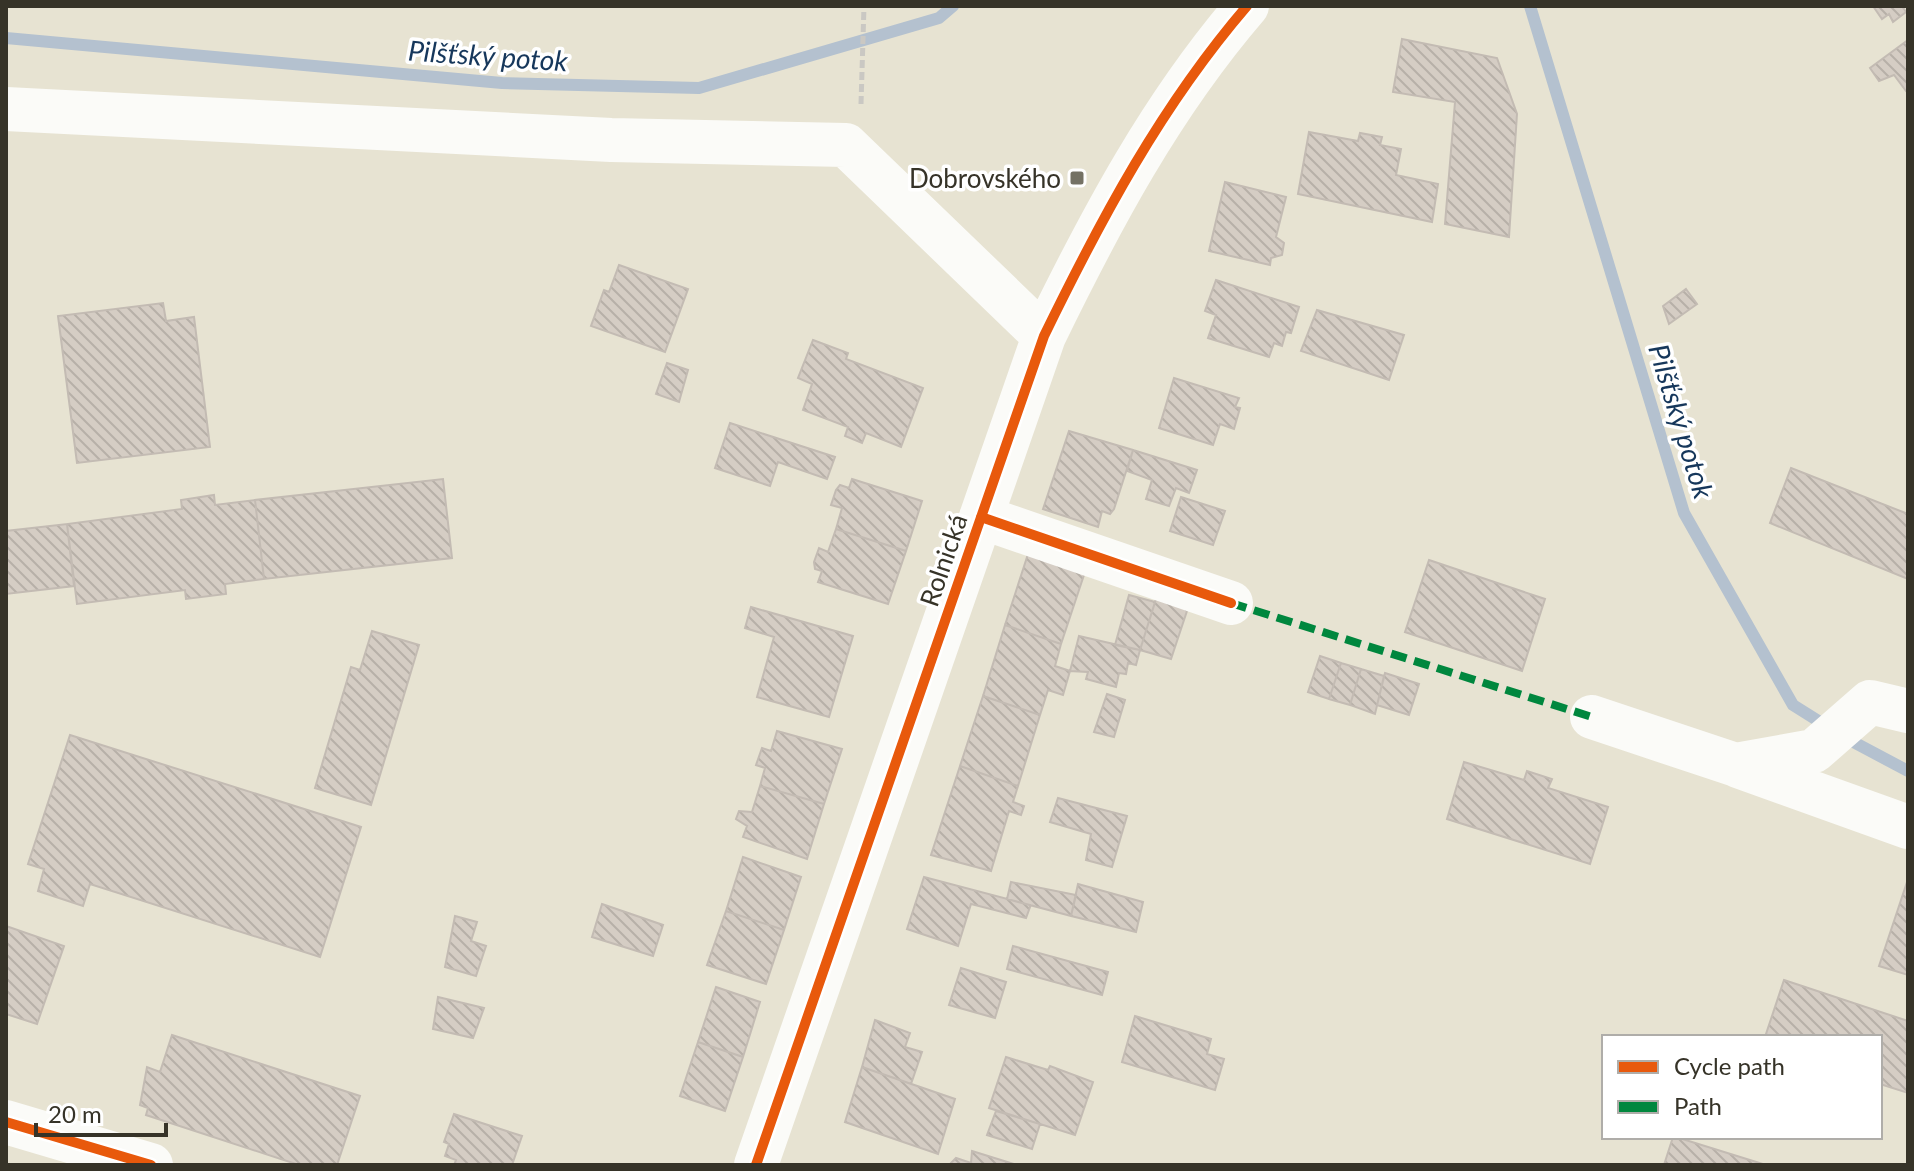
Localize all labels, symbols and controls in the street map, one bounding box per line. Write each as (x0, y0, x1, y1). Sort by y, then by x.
water label: Pilšťský potok (407, 32, 570, 78)
place label: Dobrovského (909, 162, 1061, 194)
marker: Dobrovského (1068, 169, 1086, 187)
water label: Pilšťský potok (1642, 340, 1722, 503)
street label: Rolnická (912, 510, 974, 610)
legend (1602, 1035, 1882, 1139)
text: Cycle path (1674, 1051, 1785, 1080)
scale bar (36, 1087, 166, 1137)
text: Path (1674, 1091, 1722, 1120)
text: 20 m (48, 1099, 102, 1128)

